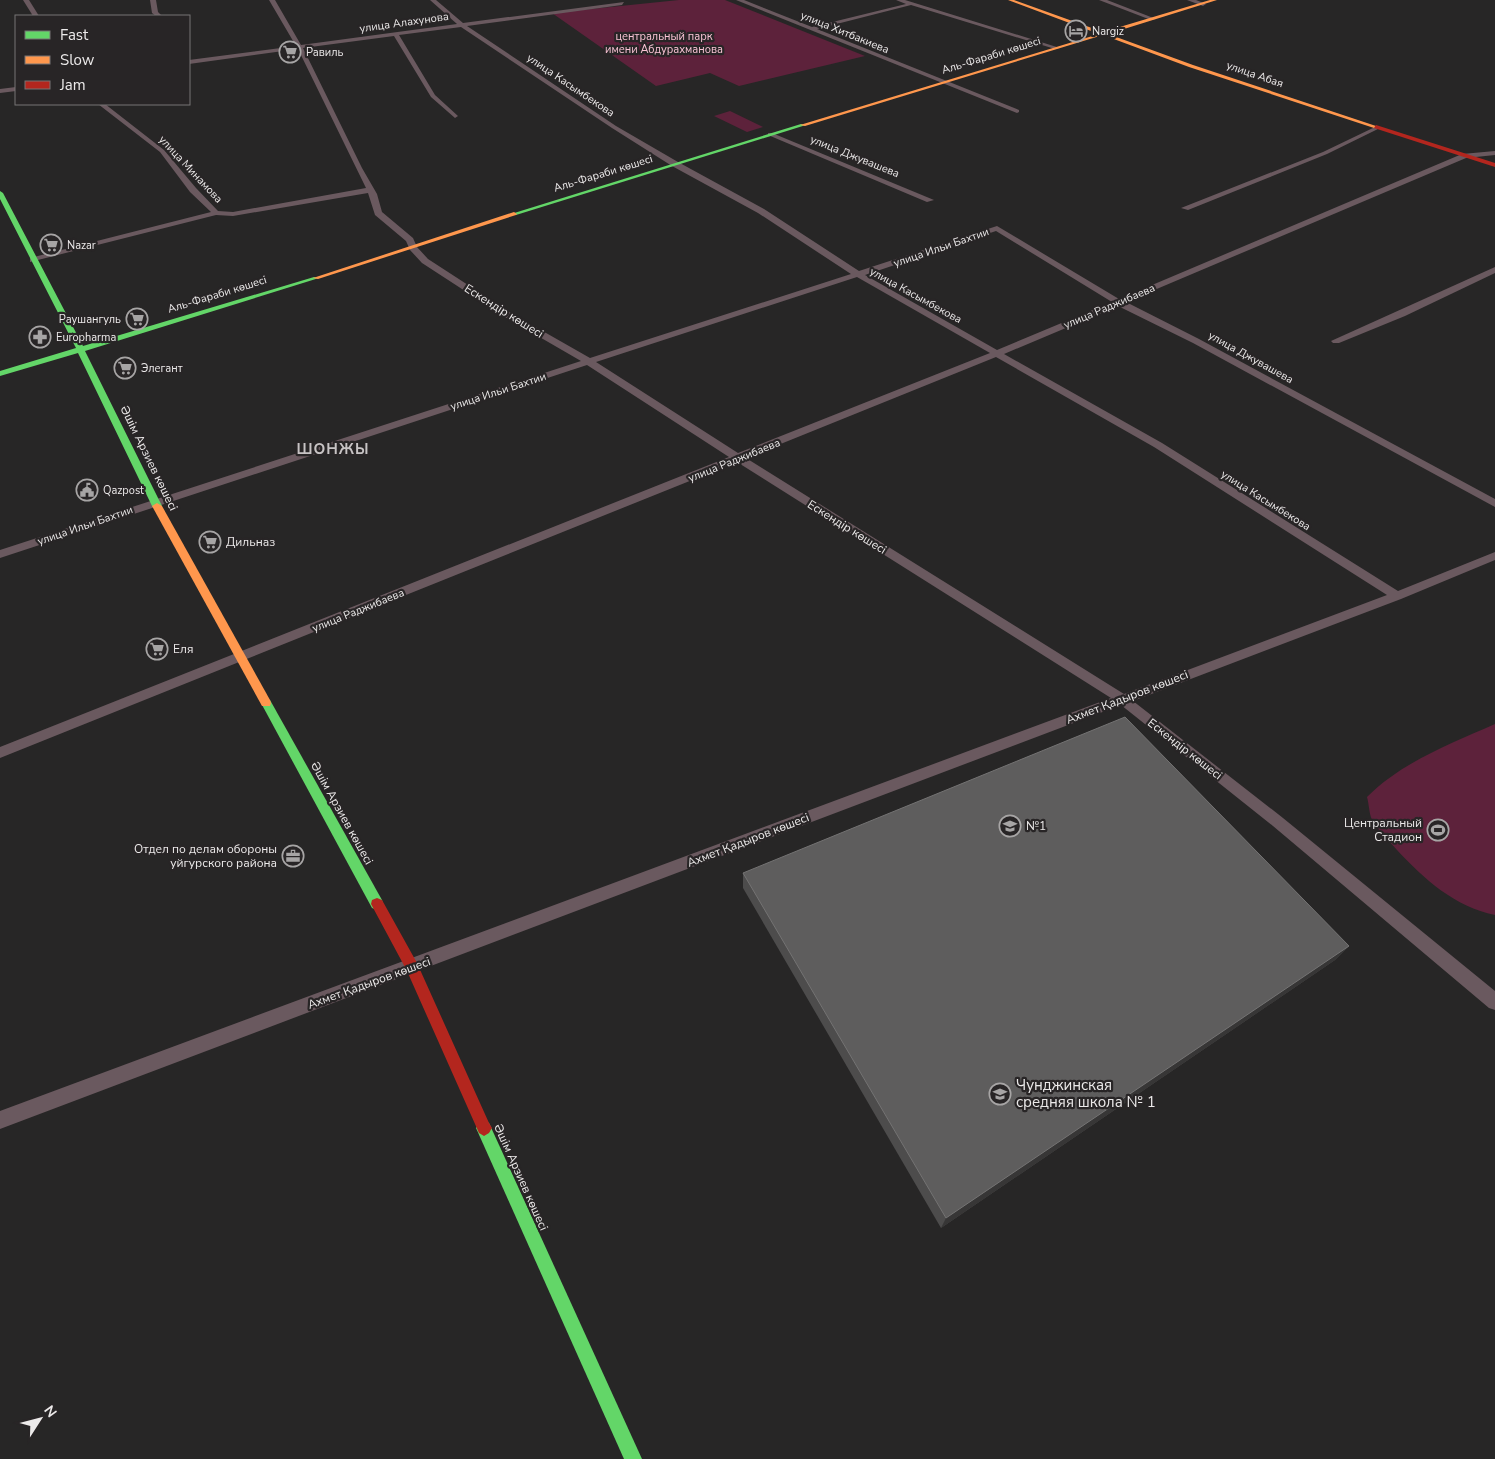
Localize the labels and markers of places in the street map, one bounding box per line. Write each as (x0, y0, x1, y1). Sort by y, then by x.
hotel icon: Nargiz (1064, 19, 1088, 43)
place label: Nargiz (1092, 24, 1124, 39)
supermarket icon: Равиль (278, 40, 302, 64)
place label: Равиль (306, 45, 344, 60)
supermarket icon: Nazar (39, 233, 63, 257)
place label: Nazar (67, 238, 96, 253)
supermarket icon: Раушангуль (125, 307, 149, 331)
place label: Раушангуль (59, 312, 121, 327)
pharmacy icon: Europharma (28, 325, 52, 349)
place label: Europharma (56, 330, 116, 345)
supermarket icon: Элегант (113, 356, 137, 380)
place label: Элегант (141, 361, 183, 376)
public building icon: Qazpost (75, 478, 99, 502)
place label: Qazpost (103, 483, 144, 498)
supermarket icon: Дильназ (198, 530, 222, 554)
place label: Дильназ (226, 534, 275, 550)
supermarket icon: Еля (145, 637, 169, 661)
place label: Еля (173, 641, 193, 657)
school or university icon: №1 (998, 814, 1022, 838)
place label: Центральный Стадион (1344, 815, 1422, 845)
place label: №1 (1026, 818, 1046, 834)
sports icon: Центральный Стадион (1426, 818, 1450, 842)
place label: Отдел по делам обороны уйгурского района (134, 841, 277, 871)
office icon: Отдел по делам обороны уйгурского района (281, 844, 305, 868)
place label: Чунджинская средняя школа № 1 (1016, 1075, 1156, 1112)
school or university icon: Чунджинская средняя школа № 1 (988, 1082, 1012, 1106)

